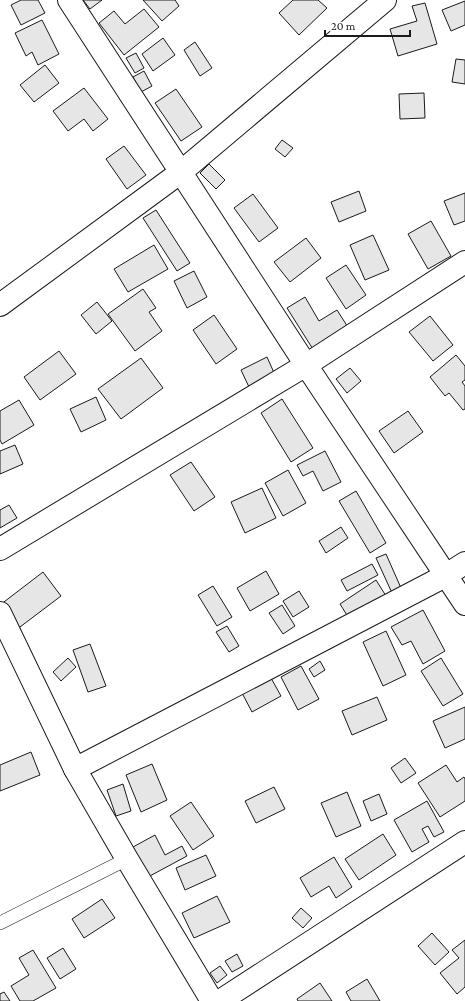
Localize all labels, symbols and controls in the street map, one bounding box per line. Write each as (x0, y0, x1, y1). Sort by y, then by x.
scale bar (325, 12, 410, 38)
text: 20 m (331, 19, 356, 33)

